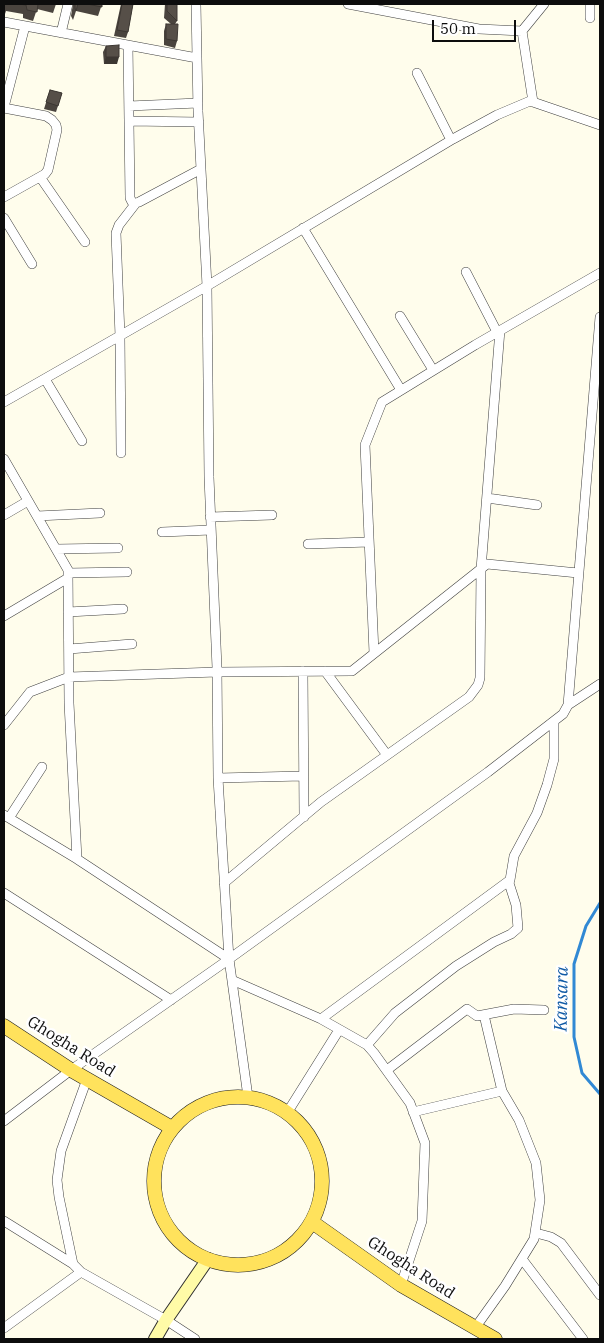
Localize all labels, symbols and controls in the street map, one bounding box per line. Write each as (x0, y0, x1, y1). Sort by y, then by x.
scale bar (434, 10, 518, 42)
text: 50 m (440, 19, 476, 38)
water label: Kansara (551, 966, 573, 1032)
street label: Ghogha Road (24, 1012, 118, 1082)
street label: Ghogha Road (364, 1233, 458, 1303)

